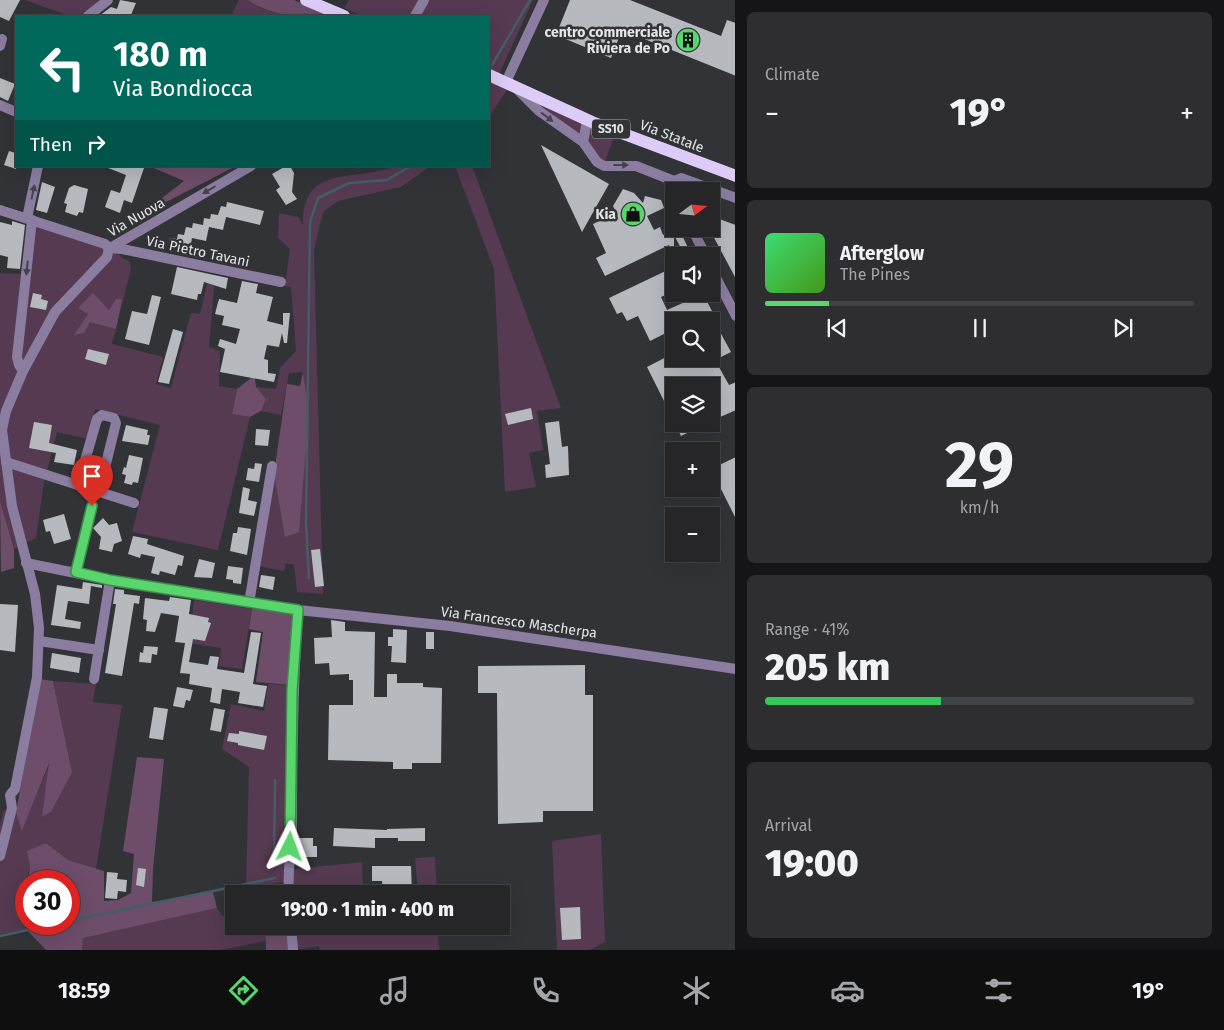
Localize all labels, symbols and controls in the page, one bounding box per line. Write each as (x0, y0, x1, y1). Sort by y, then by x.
place label: centro commerciale Riviera de Po (544, 24, 670, 57)
building icon: centro commerciale Riviera de Po (675, 27, 701, 53)
text: 180 m (113, 33, 208, 75)
icon: left (30, 35, 95, 100)
text: Climate (765, 65, 820, 84)
text: Via Bondiocca (113, 75, 253, 102)
text: 19° (950, 89, 1009, 135)
text: − (765, 97, 779, 130)
text: + (1180, 97, 1194, 130)
one-way arrow (540, 111, 553, 122)
street label: Via Statale (637, 116, 706, 156)
road number: SS10 (592, 120, 630, 138)
icon: right (82, 130, 110, 158)
text: Then (30, 133, 72, 156)
one-way arrow (613, 161, 629, 169)
north arrow (665, 182, 720, 238)
map controls (665, 182, 720, 562)
one-way arrow (29, 184, 37, 200)
one-way arrow (202, 186, 216, 195)
street label: Via Nuova (105, 194, 168, 241)
shop icon: Kia (620, 201, 646, 227)
place label: Kia (596, 206, 616, 223)
street label: Via Pietro Tavani (145, 232, 251, 271)
text: Afterglow (840, 242, 924, 265)
button: sound (665, 247, 720, 302)
one-way arrow (23, 260, 31, 276)
text: The Pines (840, 265, 910, 284)
button: search (665, 312, 720, 367)
icon: previous (823, 314, 851, 342)
icon: pause (966, 314, 994, 342)
icon: next (1109, 314, 1137, 342)
button: layers (665, 377, 720, 432)
text: 29 (945, 426, 1014, 504)
button: + (665, 442, 720, 497)
pin (71, 455, 113, 506)
icon: arrive (78, 462, 106, 490)
text: km/h (960, 498, 999, 517)
button: − (665, 507, 720, 562)
street label: Via Francesco Mascherpa (440, 603, 598, 642)
text: Range · 41% (765, 620, 849, 639)
text: 205 km (765, 644, 890, 690)
text: Arrival (765, 816, 812, 835)
position arrow (263, 820, 315, 872)
text: 19:00 (765, 840, 859, 886)
speed limit sign: 30 (15, 870, 80, 935)
text: 19:00 · 1 min · 400 m (281, 898, 454, 921)
icon: directions (226, 973, 261, 1008)
icon: music (377, 973, 412, 1008)
icon: phone (528, 973, 563, 1008)
icon: climate (679, 973, 714, 1008)
icon: car (830, 973, 865, 1008)
icon: filters (981, 973, 1016, 1008)
text: 18:59 (58, 977, 110, 1004)
text: 19° (1132, 977, 1166, 1004)

